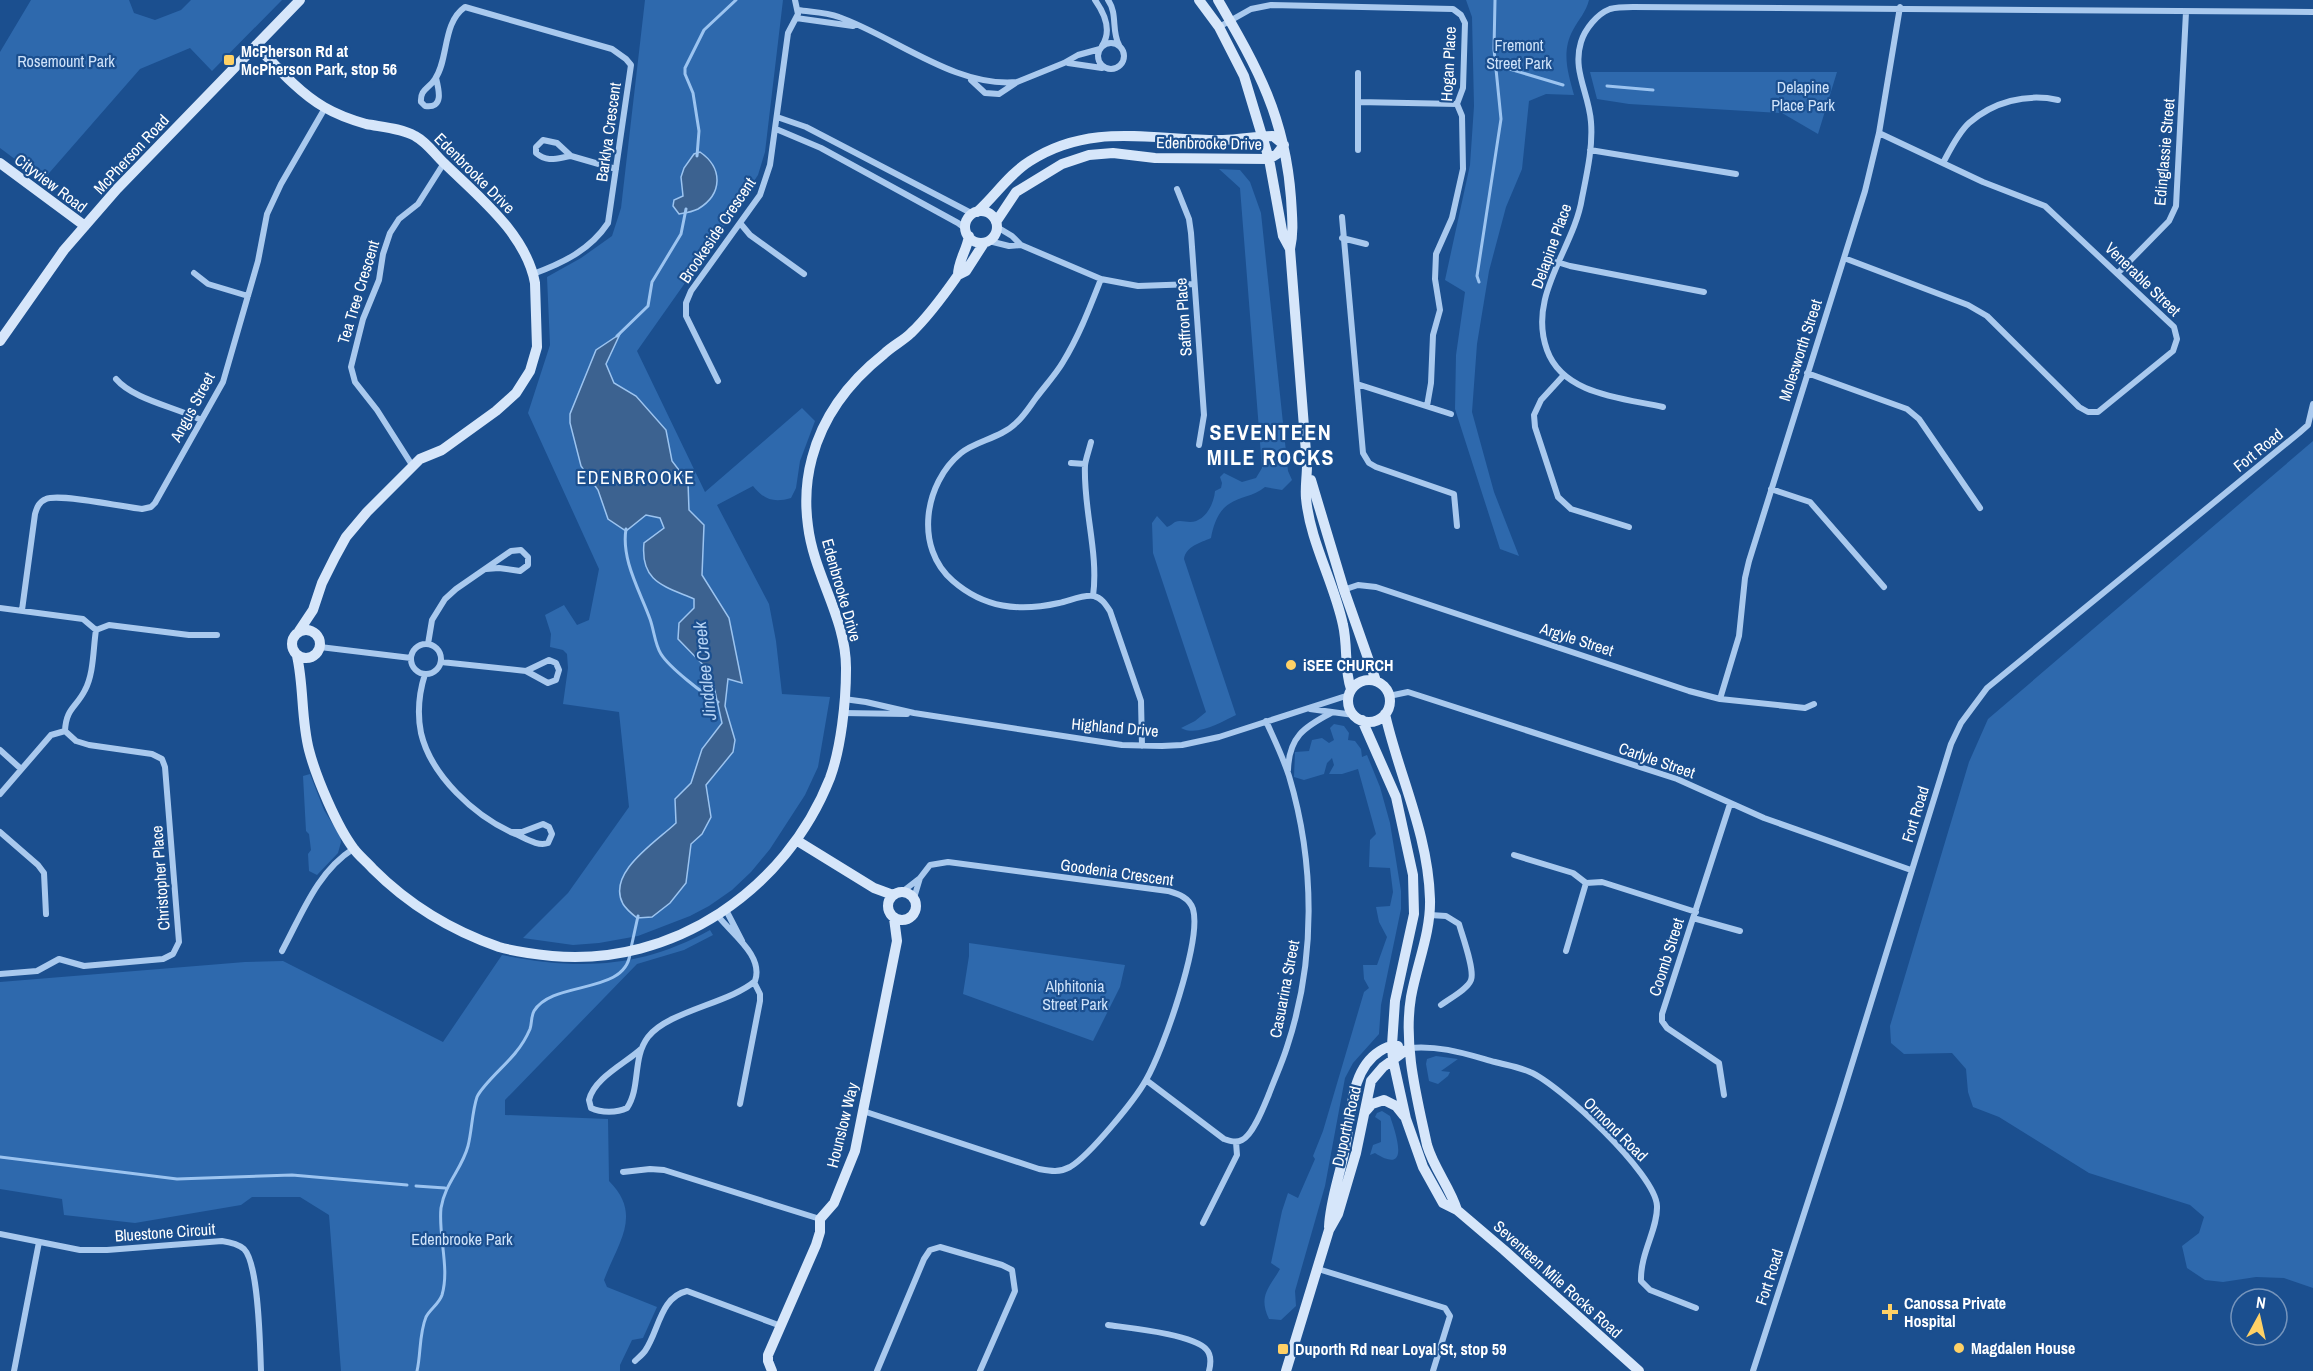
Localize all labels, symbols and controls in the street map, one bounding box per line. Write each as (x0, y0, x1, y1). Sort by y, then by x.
street label: Hogan Place (1435, 26, 1461, 102)
park label: Fremont Street Park (1486, 34, 1552, 74)
place label: McPherson Rd at McPherson Park, stop 56 (241, 40, 397, 80)
park label: Rosemount Park (17, 50, 115, 72)
marker: McPherson Rd at McPherson Park, stop 56 (222, 53, 236, 67)
park label: Delapine Place Park (1771, 76, 1835, 116)
street label: Barklya Crescent (590, 81, 626, 183)
street label: Edinglassie Street (2148, 97, 2180, 206)
street label: McPherson Road (88, 109, 174, 199)
street label: Edenbrooke Drive (430, 128, 520, 218)
street label: Edenbrooke Drive (1156, 131, 1262, 155)
street label: Cityview Road (10, 149, 92, 217)
street label: Brookeside Crescent (674, 173, 761, 287)
street label: Delapine Place (1525, 200, 1577, 292)
street label: Tea Tree Crescent (332, 237, 384, 346)
street label: Venerable Street (2100, 237, 2186, 321)
street label: Saffron Place (1169, 277, 1197, 357)
street label: Molesworth Street (1773, 296, 1827, 404)
street label: Angus Street (164, 368, 220, 447)
district label: SEVENTEEN MILE ROCKS (1207, 417, 1335, 472)
street label: Fort Road (2229, 423, 2287, 477)
district label: EDENBROOKE (576, 465, 696, 490)
street label: Edenbrooke Drive (817, 536, 867, 644)
street label: Argyle Street (1537, 617, 1617, 661)
water label: Jindalee Creek (687, 620, 722, 723)
place label: iSEE CHURCH (1303, 654, 1393, 676)
marker: iSEE CHURCH (1284, 658, 1298, 672)
street label: Highland Drive (1070, 712, 1160, 742)
street label: Carlyle Street (1616, 737, 1698, 783)
street label: Fort Road (1896, 783, 1934, 845)
street label: Christopher Place (145, 825, 175, 931)
street label: Goodenia Crescent (1059, 853, 1175, 891)
street label: Coomb Street (1643, 915, 1689, 999)
street label: Casuarina Street (1264, 938, 1304, 1040)
park label: Alphitonia Street Park (1042, 975, 1108, 1015)
street label: Hounslow Way (821, 1080, 863, 1170)
street label: Duporth Road (1326, 1084, 1366, 1168)
street label: Ormond Road (1579, 1092, 1653, 1166)
street label: Seventeen Mile Rocks Road (1489, 1215, 1627, 1343)
street label: Bluestone Circuit (114, 1217, 216, 1246)
park label: Edenbrooke Park (411, 1228, 513, 1250)
street label: Fort Road (1750, 1246, 1788, 1308)
north arrow (2229, 1287, 2289, 1347)
text: N (2255, 1291, 2267, 1314)
place label: Canossa Private Hospital (1904, 1292, 2006, 1332)
marker: Canossa Private Hospital (1881, 1303, 1899, 1321)
place label: Magdalen House (1971, 1337, 2075, 1359)
place label: Duporth Rd near Loyal St, stop 59 (1295, 1338, 1506, 1360)
marker: Magdalen House (1952, 1341, 1966, 1355)
marker: Duporth Rd near Loyal St, stop 59 (1276, 1342, 1290, 1356)

